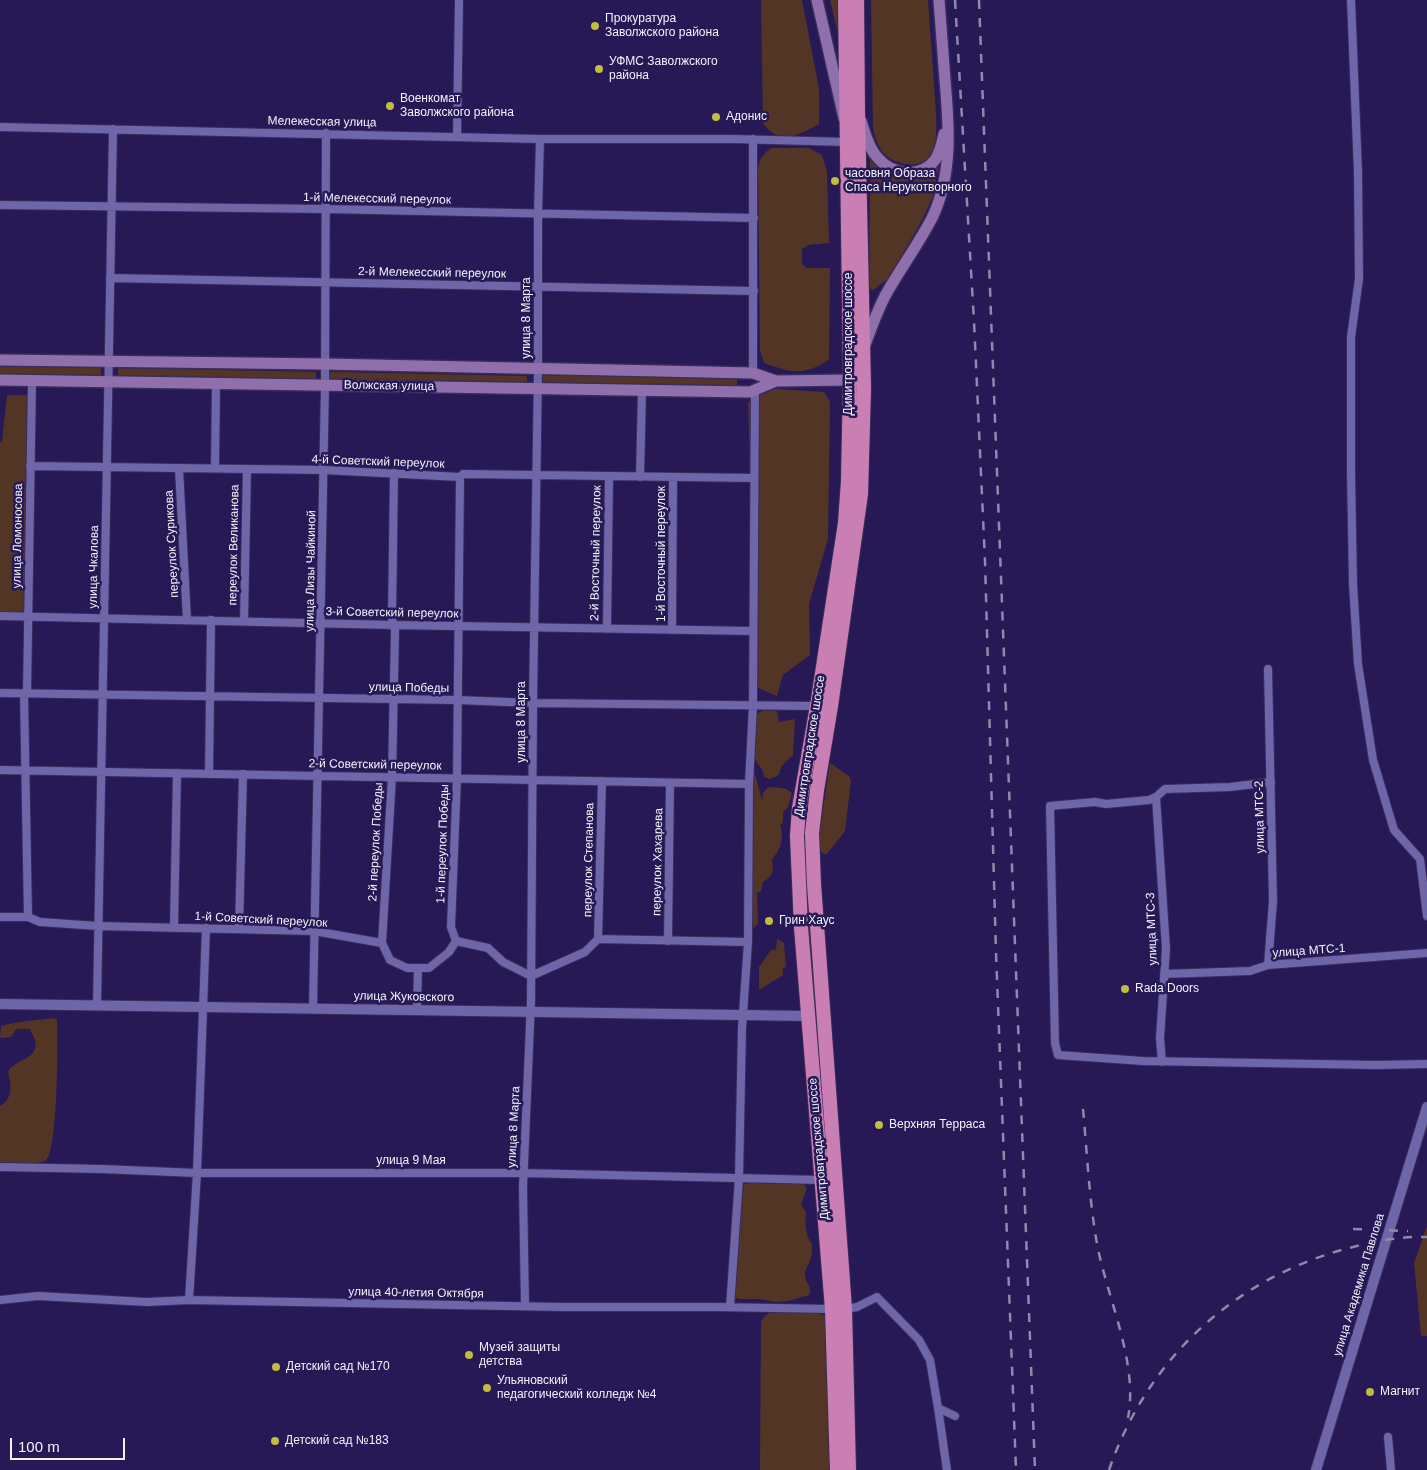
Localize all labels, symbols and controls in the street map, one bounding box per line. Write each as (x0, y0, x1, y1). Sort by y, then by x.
place label: Прокуратура Заволжского района (605, 12, 719, 40)
marker: Прокуратура Заволжского района (589, 20, 601, 32)
place label: УФМС Заволжского района (609, 55, 718, 83)
marker: УФМС Заволжского района (593, 63, 605, 75)
place label: Военкомат Заволжского района (400, 92, 514, 120)
marker: Военкомат Заволжского района (384, 100, 396, 112)
place label: Адонис (726, 110, 767, 124)
marker: Адонис (710, 111, 722, 123)
street label: Мелекесская улица (267, 114, 377, 130)
place label: часовня Образа Спаса Нерукотворного (845, 167, 972, 195)
marker: часовня Образа Спаса Нерукотворного (829, 175, 841, 187)
street label: 1-й Мелекесский переулок (303, 191, 451, 207)
street label: 2-й Мелекесский переулок (358, 265, 506, 281)
street label: Димитровградское шоссе (842, 273, 856, 415)
street label: улица 8 Марта (520, 277, 534, 359)
street label: Волжская улица (344, 378, 434, 394)
street label: 4-й Советский переулок (311, 452, 445, 472)
street label: улица Ломоносова (10, 483, 26, 589)
street label: переулок Великанова (226, 484, 242, 606)
street label: 2-й Восточный переулок (588, 485, 604, 621)
street label: 1-й Восточный переулок (655, 486, 669, 622)
street label: переулок Сурикова (162, 490, 182, 598)
street label: улица Лизы Чайкиной (303, 510, 319, 632)
street label: улица Чкалова (86, 525, 102, 609)
street label: 3-й Советский переулок (325, 605, 459, 621)
street label: Димитровградское шоссе (792, 674, 828, 818)
street label: улица Победы (369, 680, 449, 696)
street label: улица 8 Марта (515, 681, 529, 763)
street label: 2-й Советский переулок (308, 757, 442, 773)
street label: улица МТС-2 (1252, 780, 1268, 854)
street label: 2-й переулок Победы (366, 782, 386, 902)
street label: 1-й переулок Победы (434, 784, 452, 904)
street label: переулок Степанова (581, 803, 597, 917)
street label: переулок Хахарева (650, 808, 666, 916)
street label: улица МТС-3 (1144, 892, 1160, 966)
street label: 1-й Советский переулок (194, 909, 328, 931)
place label: Грин Хаус (779, 914, 835, 928)
marker: Грин Хаус (763, 915, 775, 927)
street label: улица МТС-1 (1272, 941, 1346, 961)
place label: Rada Doors (1135, 982, 1199, 996)
marker: Rada Doors (1119, 983, 1131, 995)
street label: улица Жуковского (354, 989, 454, 1005)
street label: Димитровградское шоссе (806, 1077, 832, 1221)
street label: улица 8 Марта (505, 1086, 523, 1168)
place label: Верхняя Терраса (889, 1118, 985, 1132)
marker: Верхняя Терраса (873, 1119, 885, 1131)
street label: улица 9 Мая (376, 1154, 446, 1168)
street label: улица Академика Павлова (1330, 1212, 1388, 1358)
street label: улица 40-летия Октября (348, 1285, 484, 1301)
place label: Музей защиты детства (479, 1341, 560, 1369)
marker: Музей защиты детства (463, 1349, 475, 1361)
place label: Детский сад №170 (286, 1360, 390, 1374)
marker: Детский сад №170 (270, 1361, 282, 1373)
place label: Ульяновский педагогический колледж №4 (497, 1374, 656, 1402)
marker: Ульяновский педагогический колледж №4 (481, 1382, 493, 1394)
place label: Магнит (1380, 1385, 1420, 1399)
marker: Магнит (1364, 1386, 1376, 1398)
scale bar (12, 1428, 128, 1460)
place label: Детский сад №183 (285, 1434, 389, 1448)
marker: Детский сад №183 (269, 1435, 281, 1447)
text: 100 m (18, 1438, 60, 1455)

